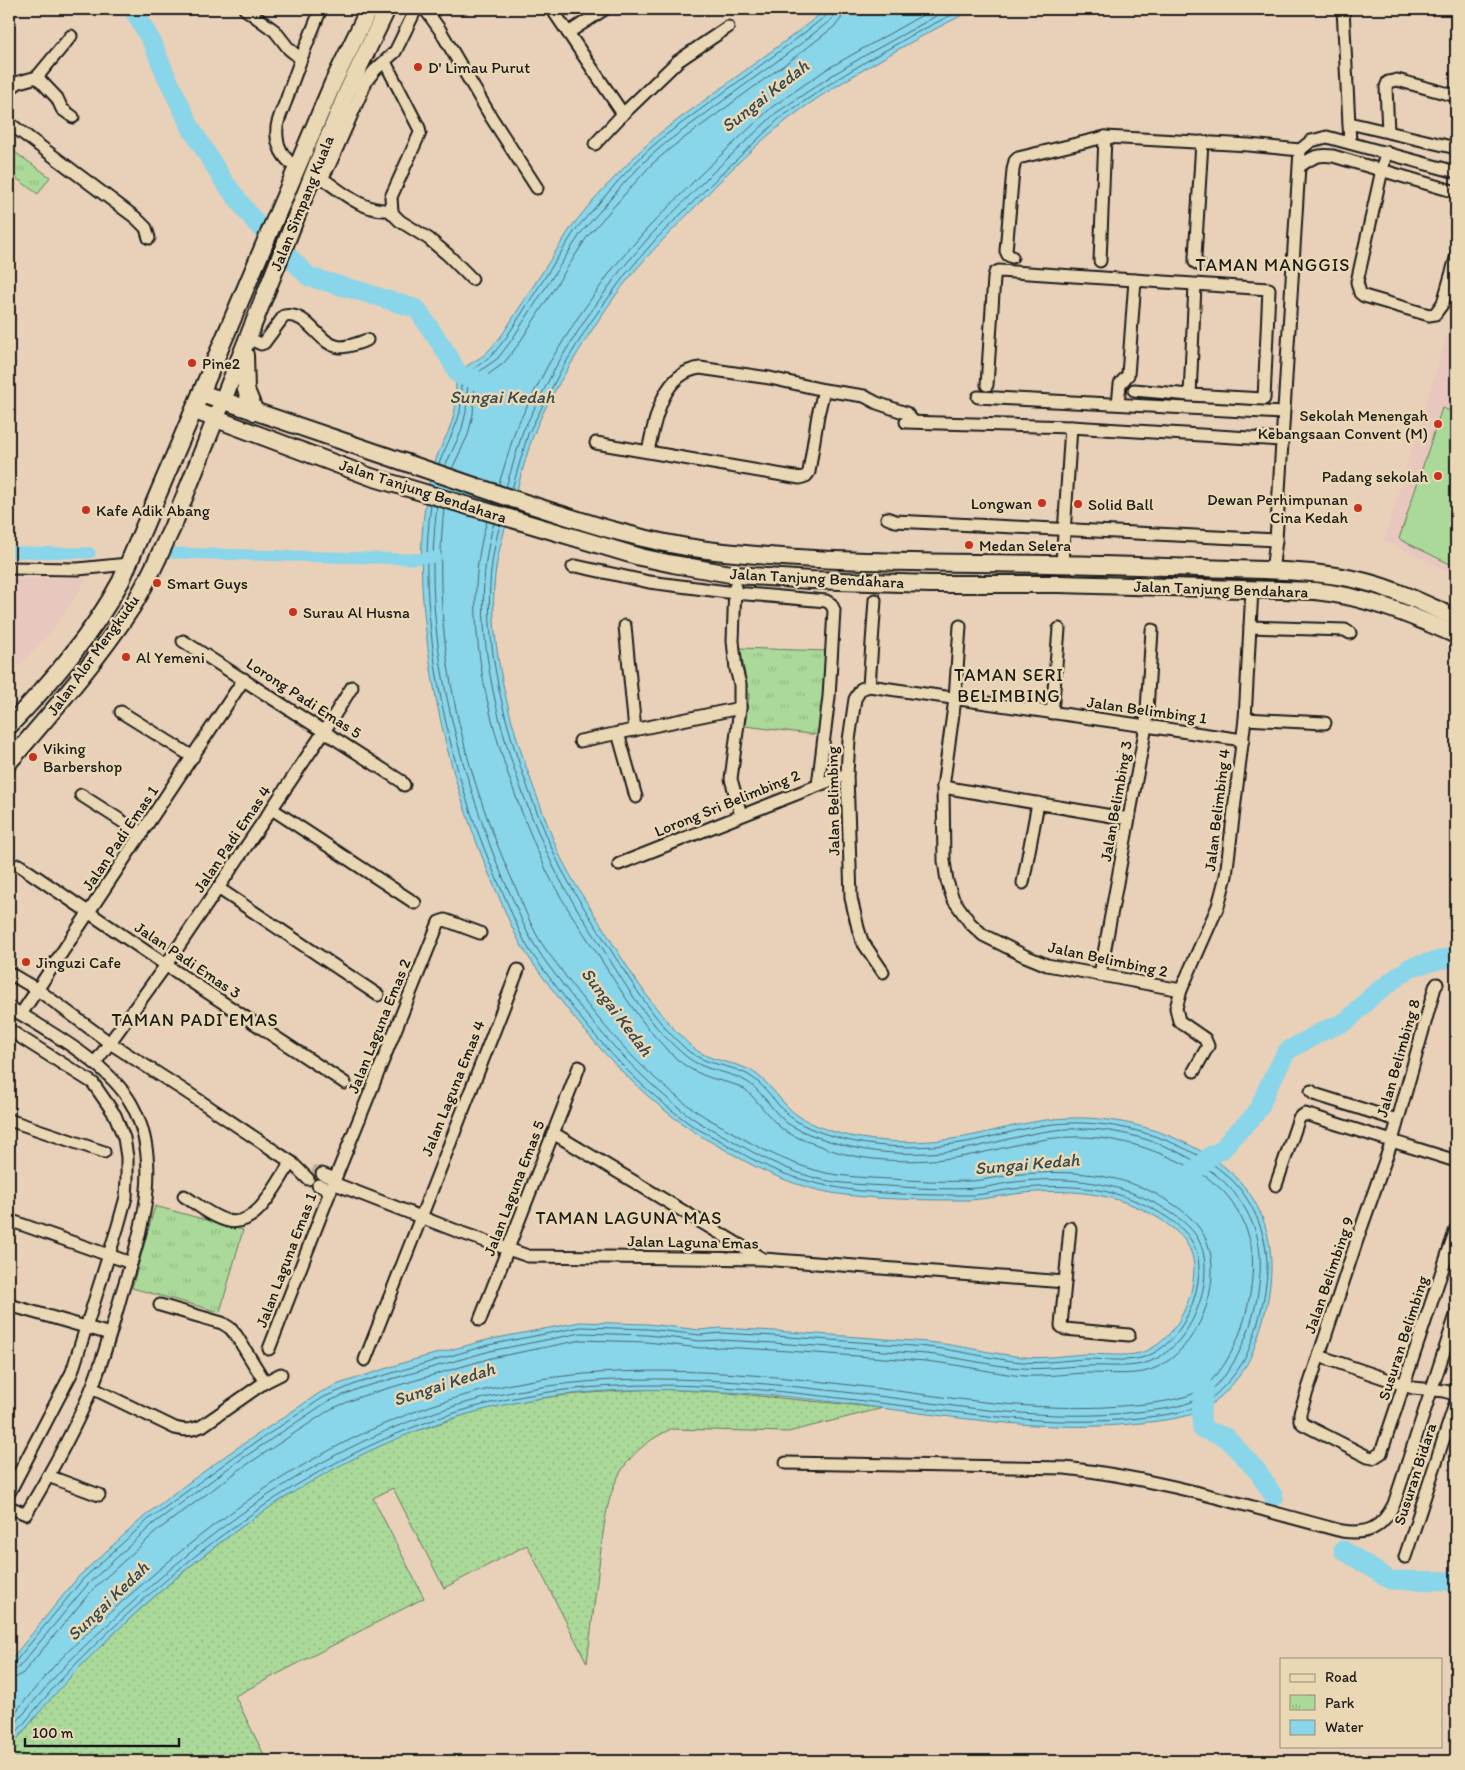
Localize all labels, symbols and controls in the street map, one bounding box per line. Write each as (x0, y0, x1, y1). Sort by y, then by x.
water label: Sungai Kedah (717, 55, 813, 137)
place label: D' Limau Purut (428, 58, 530, 77)
marker: D' Limau Purut (412, 61, 424, 73)
street label: Jalan Simpang Kuala (266, 132, 338, 273)
district label: TAMAN MANGGIS (1195, 254, 1351, 276)
place label: Pine2 (202, 354, 241, 373)
marker: Pine2 (186, 357, 198, 369)
water label: Sungai Kedah (449, 386, 555, 408)
place label: Sekolah Menengah Kebangsaan Convent (M) (1258, 406, 1428, 443)
marker: Sekolah Menengah Kebangsaan Convent (M) (1432, 418, 1444, 430)
street label: Jalan Tanjung Bendahara (337, 455, 509, 527)
place label: Padang sekolah (1322, 467, 1428, 486)
marker: Padang sekolah (1432, 470, 1444, 482)
place label: Dewan Perhimpunan Cina Kedah (1207, 490, 1348, 527)
place label: Longwan (971, 494, 1032, 513)
place label: Solid Ball (1088, 495, 1154, 514)
marker: Longwan (1036, 497, 1048, 509)
marker: Solid Ball (1072, 498, 1084, 510)
place label: Kafe Adik Abang (96, 501, 211, 520)
marker: Dewan Perhimpunan Cina Kedah (1352, 502, 1364, 514)
marker: Kafe Adik Abang (80, 504, 92, 516)
place label: Medan Selera (979, 536, 1071, 555)
marker: Medan Selera (963, 539, 975, 551)
street label: Jalan Tanjung Bendahara (729, 564, 905, 592)
place label: Smart Guys (167, 574, 248, 593)
street label: Jalan Tanjung Bendahara (1133, 576, 1309, 602)
marker: Smart Guys (151, 577, 163, 589)
street label: Jalan Alor Mengkudu (43, 591, 143, 719)
place label: Surau Al Husna (303, 603, 410, 622)
marker: Surau Al Husna (287, 606, 299, 618)
place label: Al Yemeni (136, 648, 205, 667)
marker: Al Yemeni (120, 651, 132, 663)
street label: Lorong Padi Emas 5 (243, 654, 365, 742)
district label: TAMAN SERI BELIMBING (954, 664, 1064, 707)
street label: Jalan Belimbing 1 (1086, 692, 1209, 728)
place label: Viking Barbershop (43, 739, 122, 776)
street label: Jalan Belimbing 3 (1096, 739, 1136, 863)
street label: Jalan Belimbing (823, 745, 843, 856)
street label: Jalan Belimbing 4 (1200, 747, 1234, 872)
marker: Viking Barbershop (27, 751, 39, 763)
street label: Lorong Sri Belimbing 2 (652, 765, 803, 841)
street label: Jalan Padi Emas 1 (78, 781, 162, 894)
street label: Jalan Padi Emas 4 (189, 782, 275, 896)
street label: Jalan Padi Emas 3 (131, 918, 245, 1003)
street label: Jalan Belimbing 2 (1046, 937, 1170, 981)
place label: Jinguzi Cafe (36, 953, 121, 972)
street label: Jalan Laguna Emas 2 (343, 955, 415, 1096)
marker: Jinguzi Cafe (20, 956, 32, 968)
water label: Sungai Kedah (577, 963, 658, 1061)
street label: Jalan Belimbing 8 (1372, 996, 1424, 1119)
district label: TAMAN PADI EMAS (111, 1009, 279, 1031)
street label: Jalan Laguna Emas 4 (417, 1017, 489, 1159)
street label: Jalan Laguna Emas 5 (479, 1118, 549, 1258)
water label: Sungai Kedah (974, 1148, 1081, 1180)
street label: Jalan Laguna Emas 1 (252, 1190, 321, 1330)
district label: TAMAN LAGUNA MAS (536, 1207, 722, 1229)
street label: Jalan Belimbing 9 (1300, 1214, 1358, 1336)
street label: Jalan Laguna Emas (627, 1231, 759, 1253)
street label: Susuran Belimbing (1374, 1273, 1432, 1403)
water label: Sungai Kedah (391, 1357, 498, 1411)
street label: Susuran Bidara (1390, 1420, 1441, 1527)
water label: Sungai Kedah (63, 1556, 154, 1645)
legend (1280, 1658, 1442, 1748)
text: Road (1325, 1668, 1358, 1686)
text: Park (1325, 1694, 1355, 1712)
scale bar (25, 1715, 179, 1747)
text: Water (1325, 1718, 1364, 1736)
text: 100 m (32, 1724, 74, 1742)

